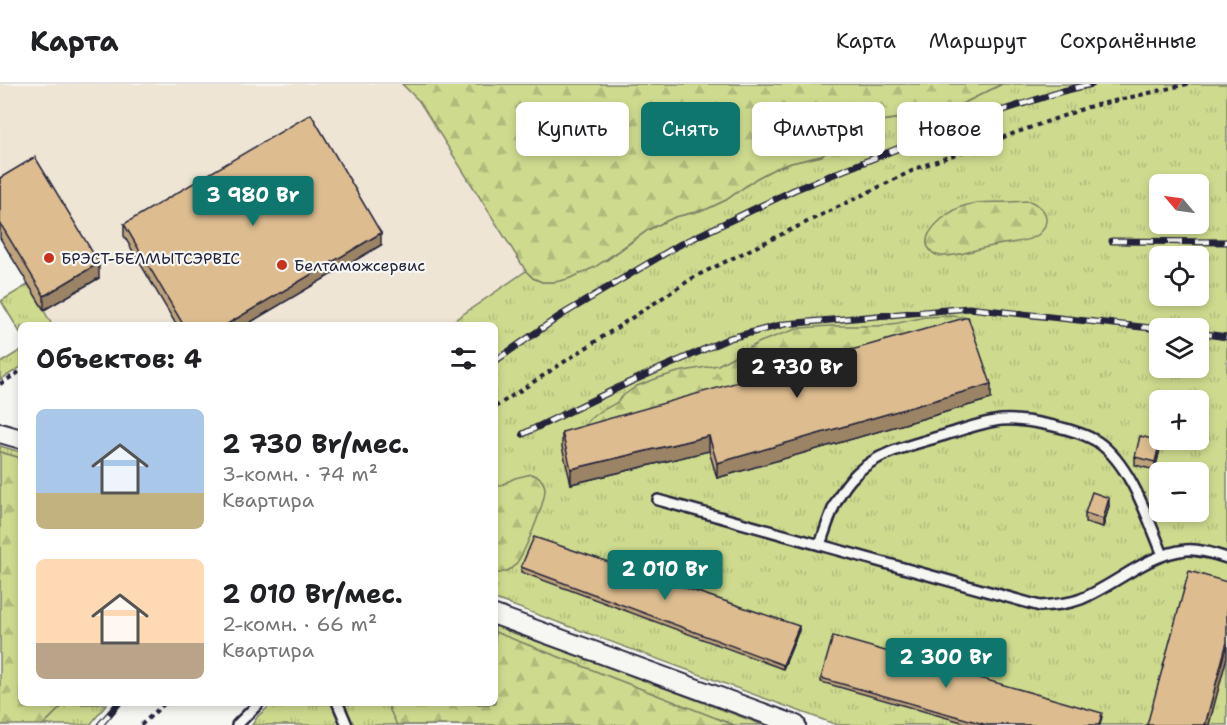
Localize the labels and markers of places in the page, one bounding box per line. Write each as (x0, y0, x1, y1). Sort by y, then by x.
pin: 3 980 Br (191, 176, 315, 227)
place label: БРЭСТ-БЕЛМЫТСЭРВІС (61, 248, 240, 269)
marker: БРЭСТ-БЕЛМЫТСЭРВІС (42, 251, 56, 265)
place label: Белтаможсервис (294, 255, 425, 276)
marker: Белтаможсервис (275, 258, 289, 272)
pin: 2 730 Br (735, 348, 859, 399)
pin: 2 010 Br (603, 550, 727, 601)
pin: 2 300 Br (884, 638, 1008, 689)

